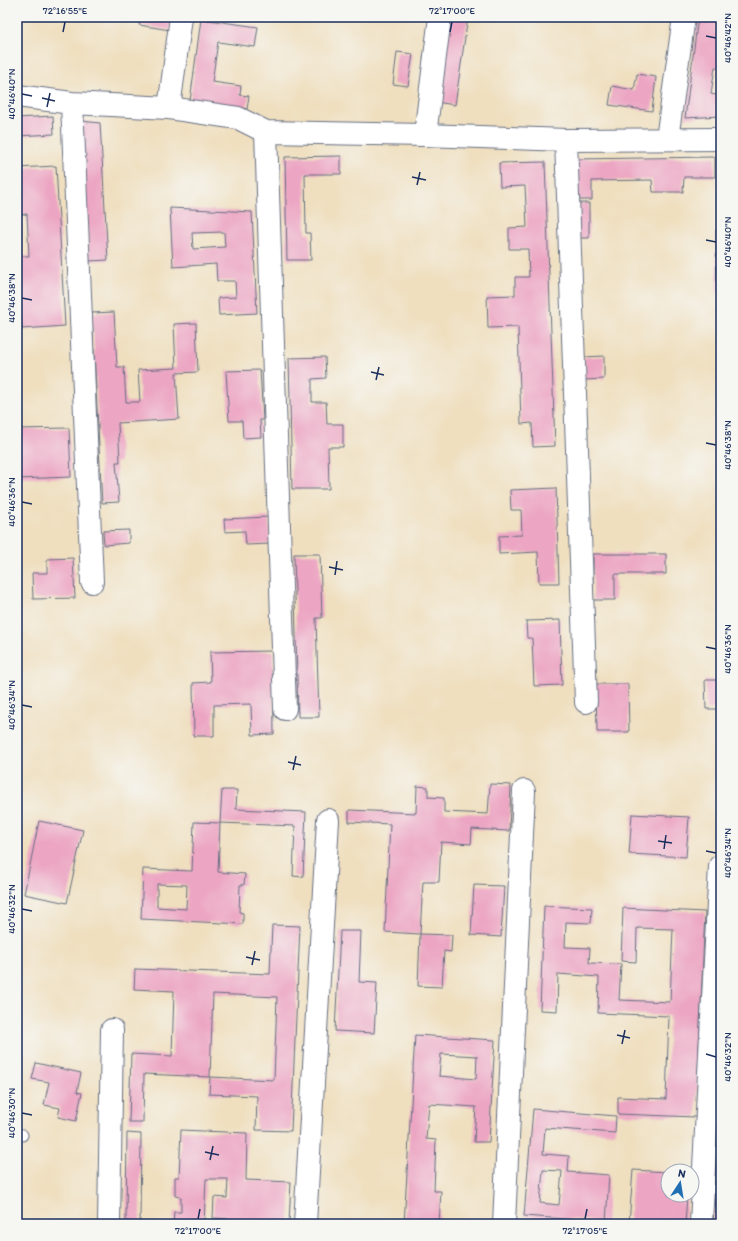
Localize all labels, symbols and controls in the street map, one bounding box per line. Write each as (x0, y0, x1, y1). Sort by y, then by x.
text: 72°16'55"E (43, 4, 88, 17)
text: 72°17'00"E (429, 4, 476, 17)
text: 40°46'42"N (721, 13, 734, 63)
text: 40°46'40"N (5, 68, 18, 119)
text: 40°46'40"N (721, 216, 734, 267)
text: 40°46'38"N (5, 273, 18, 323)
text: 40°46'38"N (721, 420, 734, 470)
text: 40°46'36"N (5, 477, 18, 527)
text: 40°46'36"N (721, 624, 734, 674)
text: 40°46'34"N (5, 680, 18, 730)
text: 40°46'34"N (721, 828, 734, 878)
text: 40°46'32"N (5, 884, 18, 934)
text: 40°46'32"N (721, 1032, 734, 1082)
text: 40°46'30"N (5, 1088, 18, 1138)
north arrow (660, 1163, 700, 1203)
text: N (677, 1167, 687, 1181)
text: 72°17'00"E (175, 1224, 222, 1237)
text: 72°17'05"E (562, 1224, 608, 1237)

